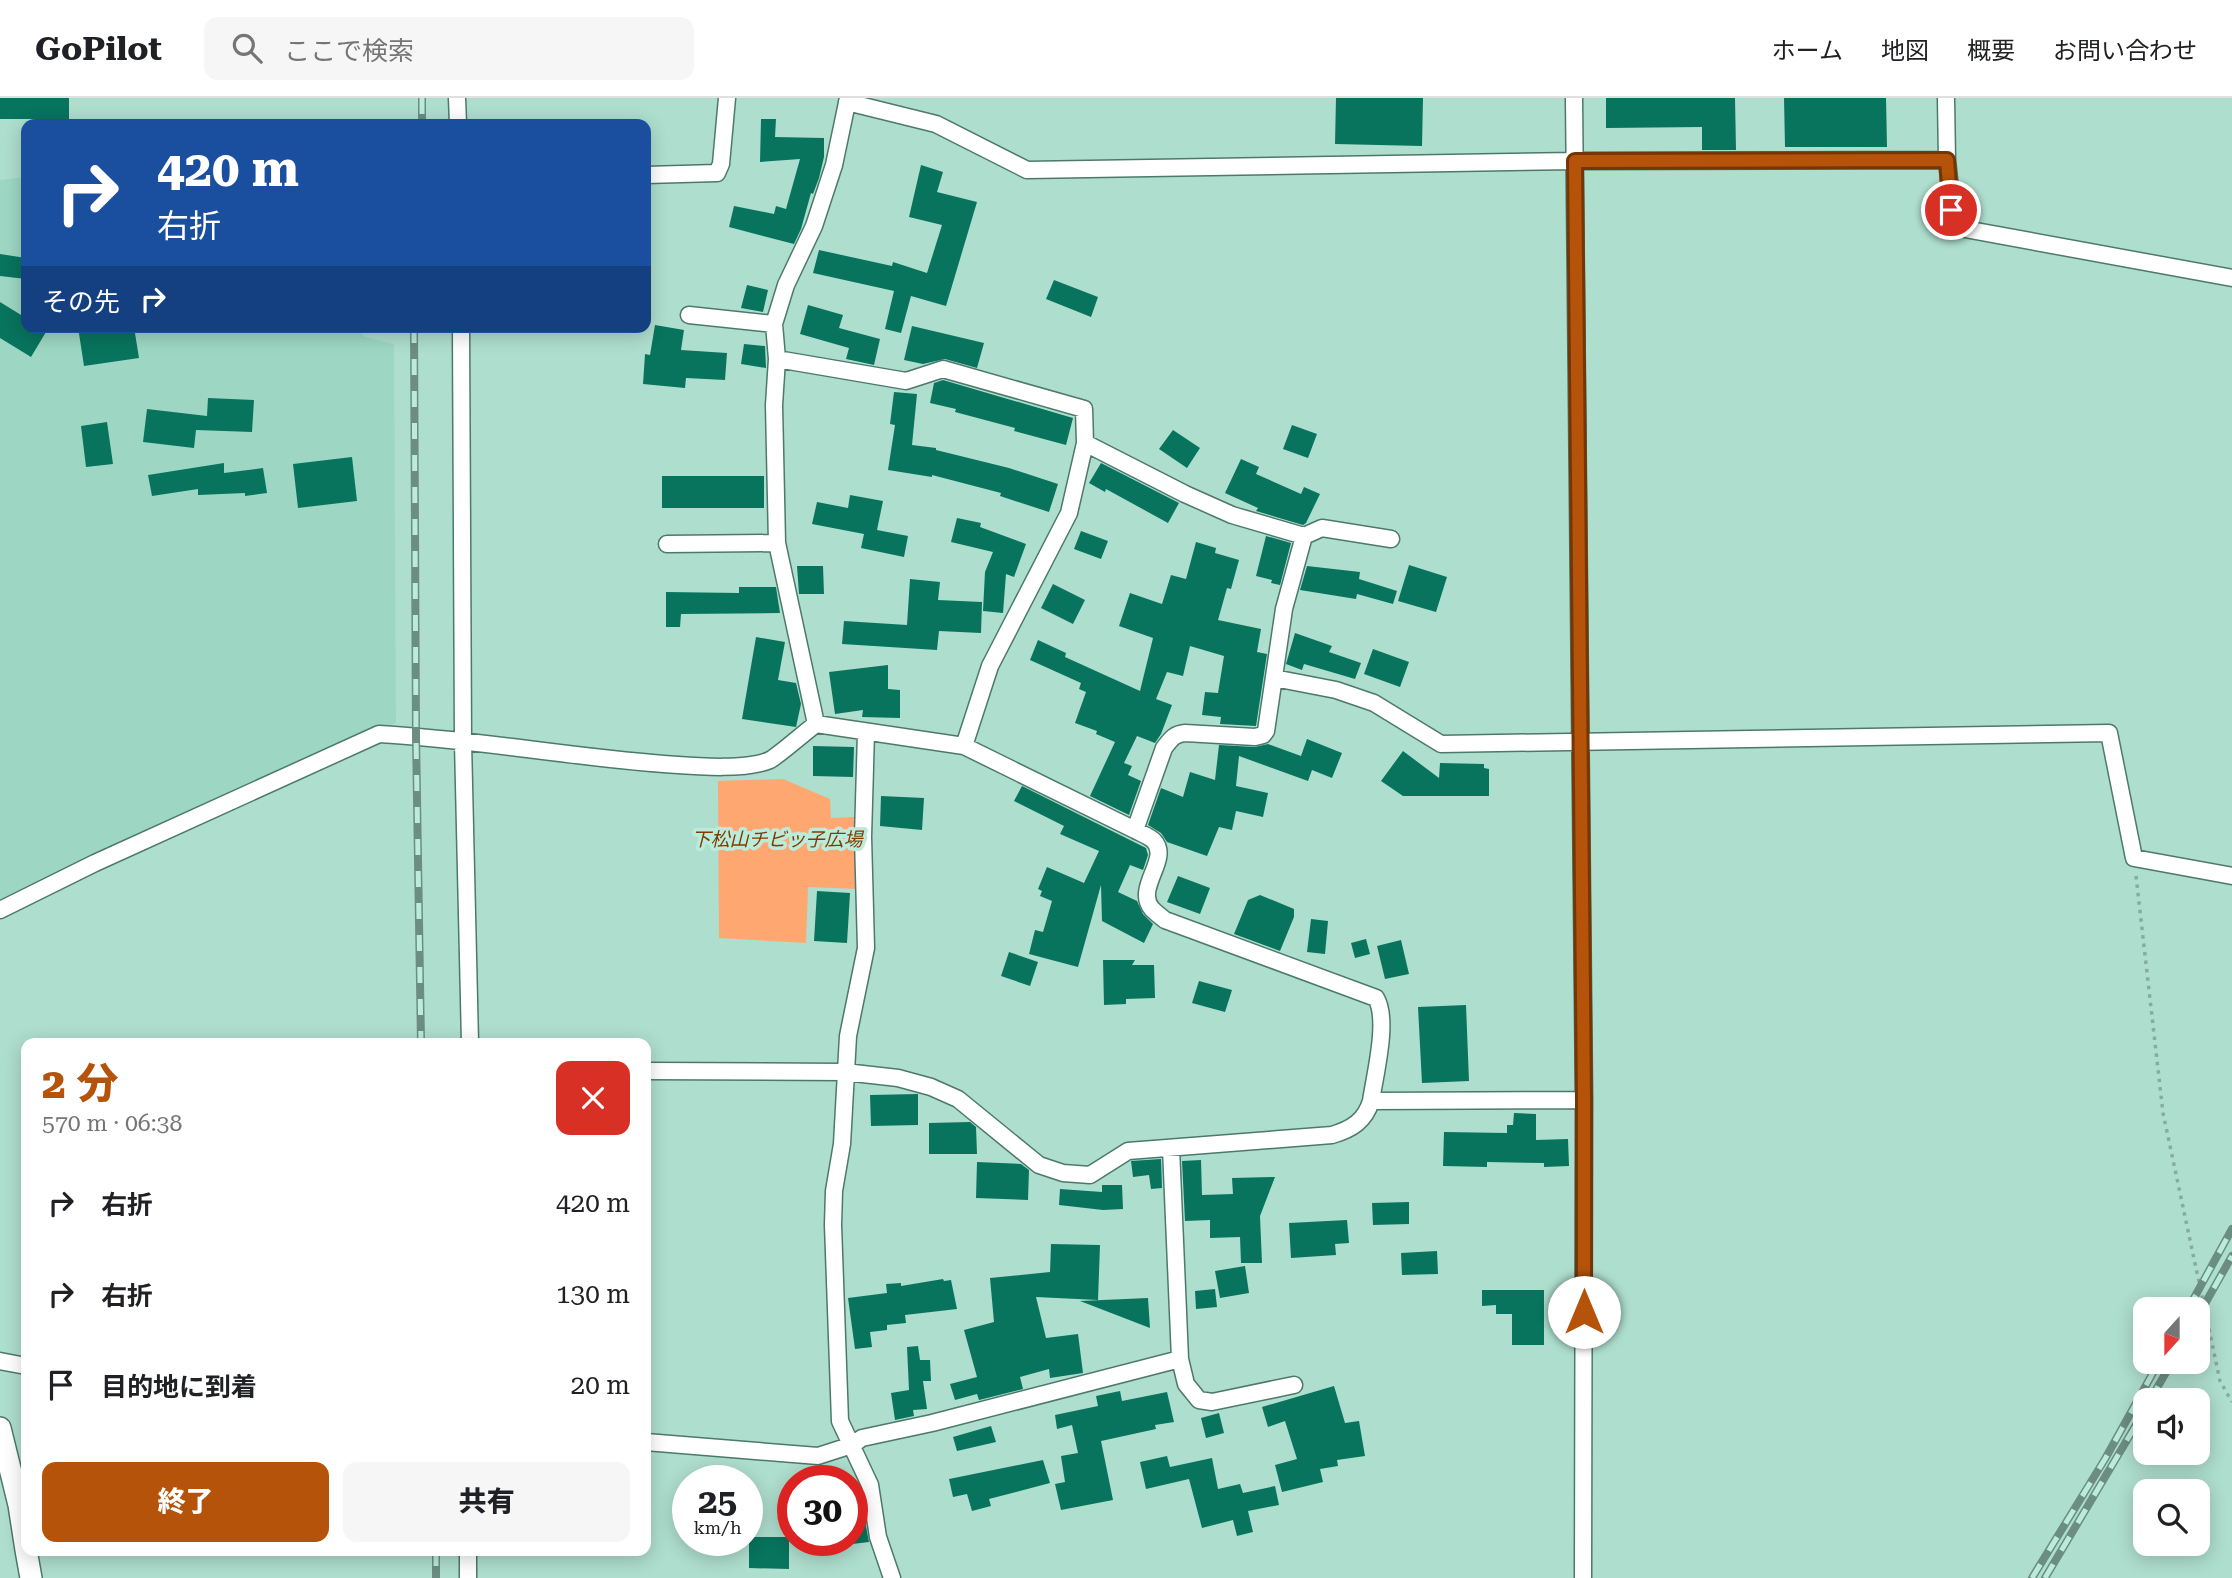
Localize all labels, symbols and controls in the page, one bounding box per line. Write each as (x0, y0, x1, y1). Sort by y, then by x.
search box (204, 17, 694, 80)
text: GoPilot (35, 29, 162, 68)
icon: search (228, 29, 266, 67)
text: ここで検索 (284, 36, 414, 66)
text: ホーム (1772, 37, 1843, 65)
text: 地図 (1881, 37, 1929, 65)
text: 概要 (1967, 37, 2015, 65)
text: お問い合わせ (2053, 37, 2197, 65)
text: 420 m (157, 141, 299, 198)
icon: right (42, 147, 133, 238)
pin (1921, 180, 1981, 240)
icon: arrive (1932, 191, 1970, 229)
text: 右折 (157, 207, 221, 245)
icon: right (134, 280, 172, 318)
text: その先 (42, 287, 120, 317)
park label: 下松山チビッ子広場 (691, 828, 864, 851)
text: 2 分 (42, 1059, 118, 1108)
button: close (556, 1061, 630, 1135)
text: 570 m · 06:38 (42, 1110, 182, 1137)
icon: right (42, 1184, 80, 1222)
text: 420 m (556, 1188, 630, 1218)
text: 右折 (101, 1190, 153, 1220)
icon: right (42, 1275, 80, 1313)
position arrow (1547, 1275, 1621, 1349)
text: 130 m (556, 1279, 630, 1309)
text: 右折 (101, 1281, 153, 1311)
north arrow (2133, 1297, 2210, 1374)
map controls (2133, 1297, 2210, 1556)
icon: arrive (42, 1366, 80, 1404)
text: 20 m (571, 1370, 630, 1400)
text: 目的地に到着 (101, 1372, 257, 1402)
button: sound (2133, 1388, 2210, 1465)
button: 終了 (42, 1462, 329, 1542)
button: 共有 (343, 1462, 630, 1542)
speed limit sign: 30 (777, 1465, 868, 1556)
button: search (2133, 1479, 2210, 1556)
text: 25 (698, 1481, 737, 1522)
text: km/h (693, 1517, 742, 1538)

